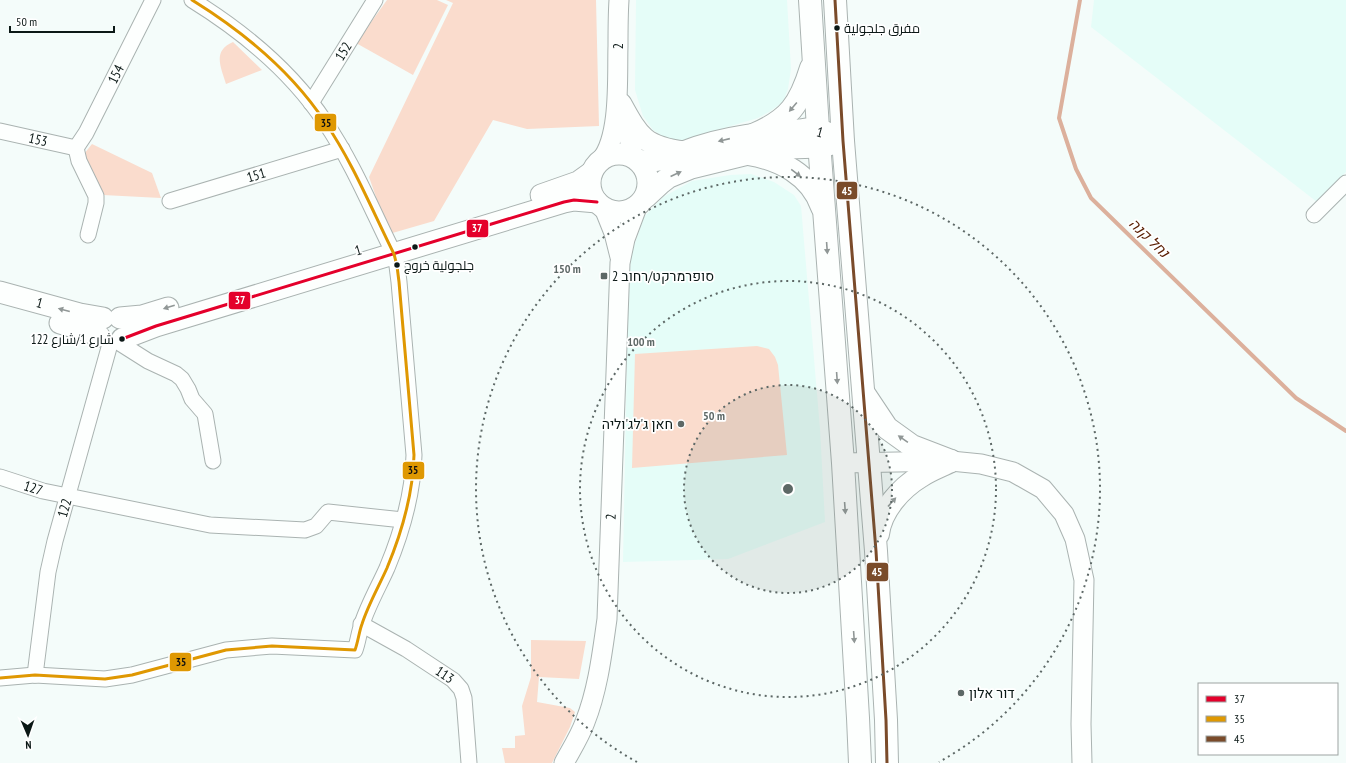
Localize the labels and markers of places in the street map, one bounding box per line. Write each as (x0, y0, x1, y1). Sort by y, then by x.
place label: مفرق جلجولية (844, 20, 920, 37)
marker: مفرق جلجولية (832, 23, 842, 33)
unlabelled marker (410, 242, 420, 252)
place label: جلجولية خروج (404, 257, 474, 274)
marker: جلجولية خروج (392, 260, 402, 270)
place label: סופרמרקט/רחוב 2 (612, 267, 714, 285)
marker: סופרמרקט/רחוב 2 (599, 271, 609, 281)
place label: شارع 1/شارع 122 (31, 331, 114, 348)
marker: شارع 1/شارع 122 (117, 334, 127, 344)
place label: חאן ג'לג'וליה (602, 415, 673, 433)
marker: חאן ג'לג'וליה (676, 419, 686, 429)
centre of rings (781, 482, 795, 496)
place label: דור אלון (969, 684, 1015, 702)
marker: דור אלון (956, 688, 966, 698)

